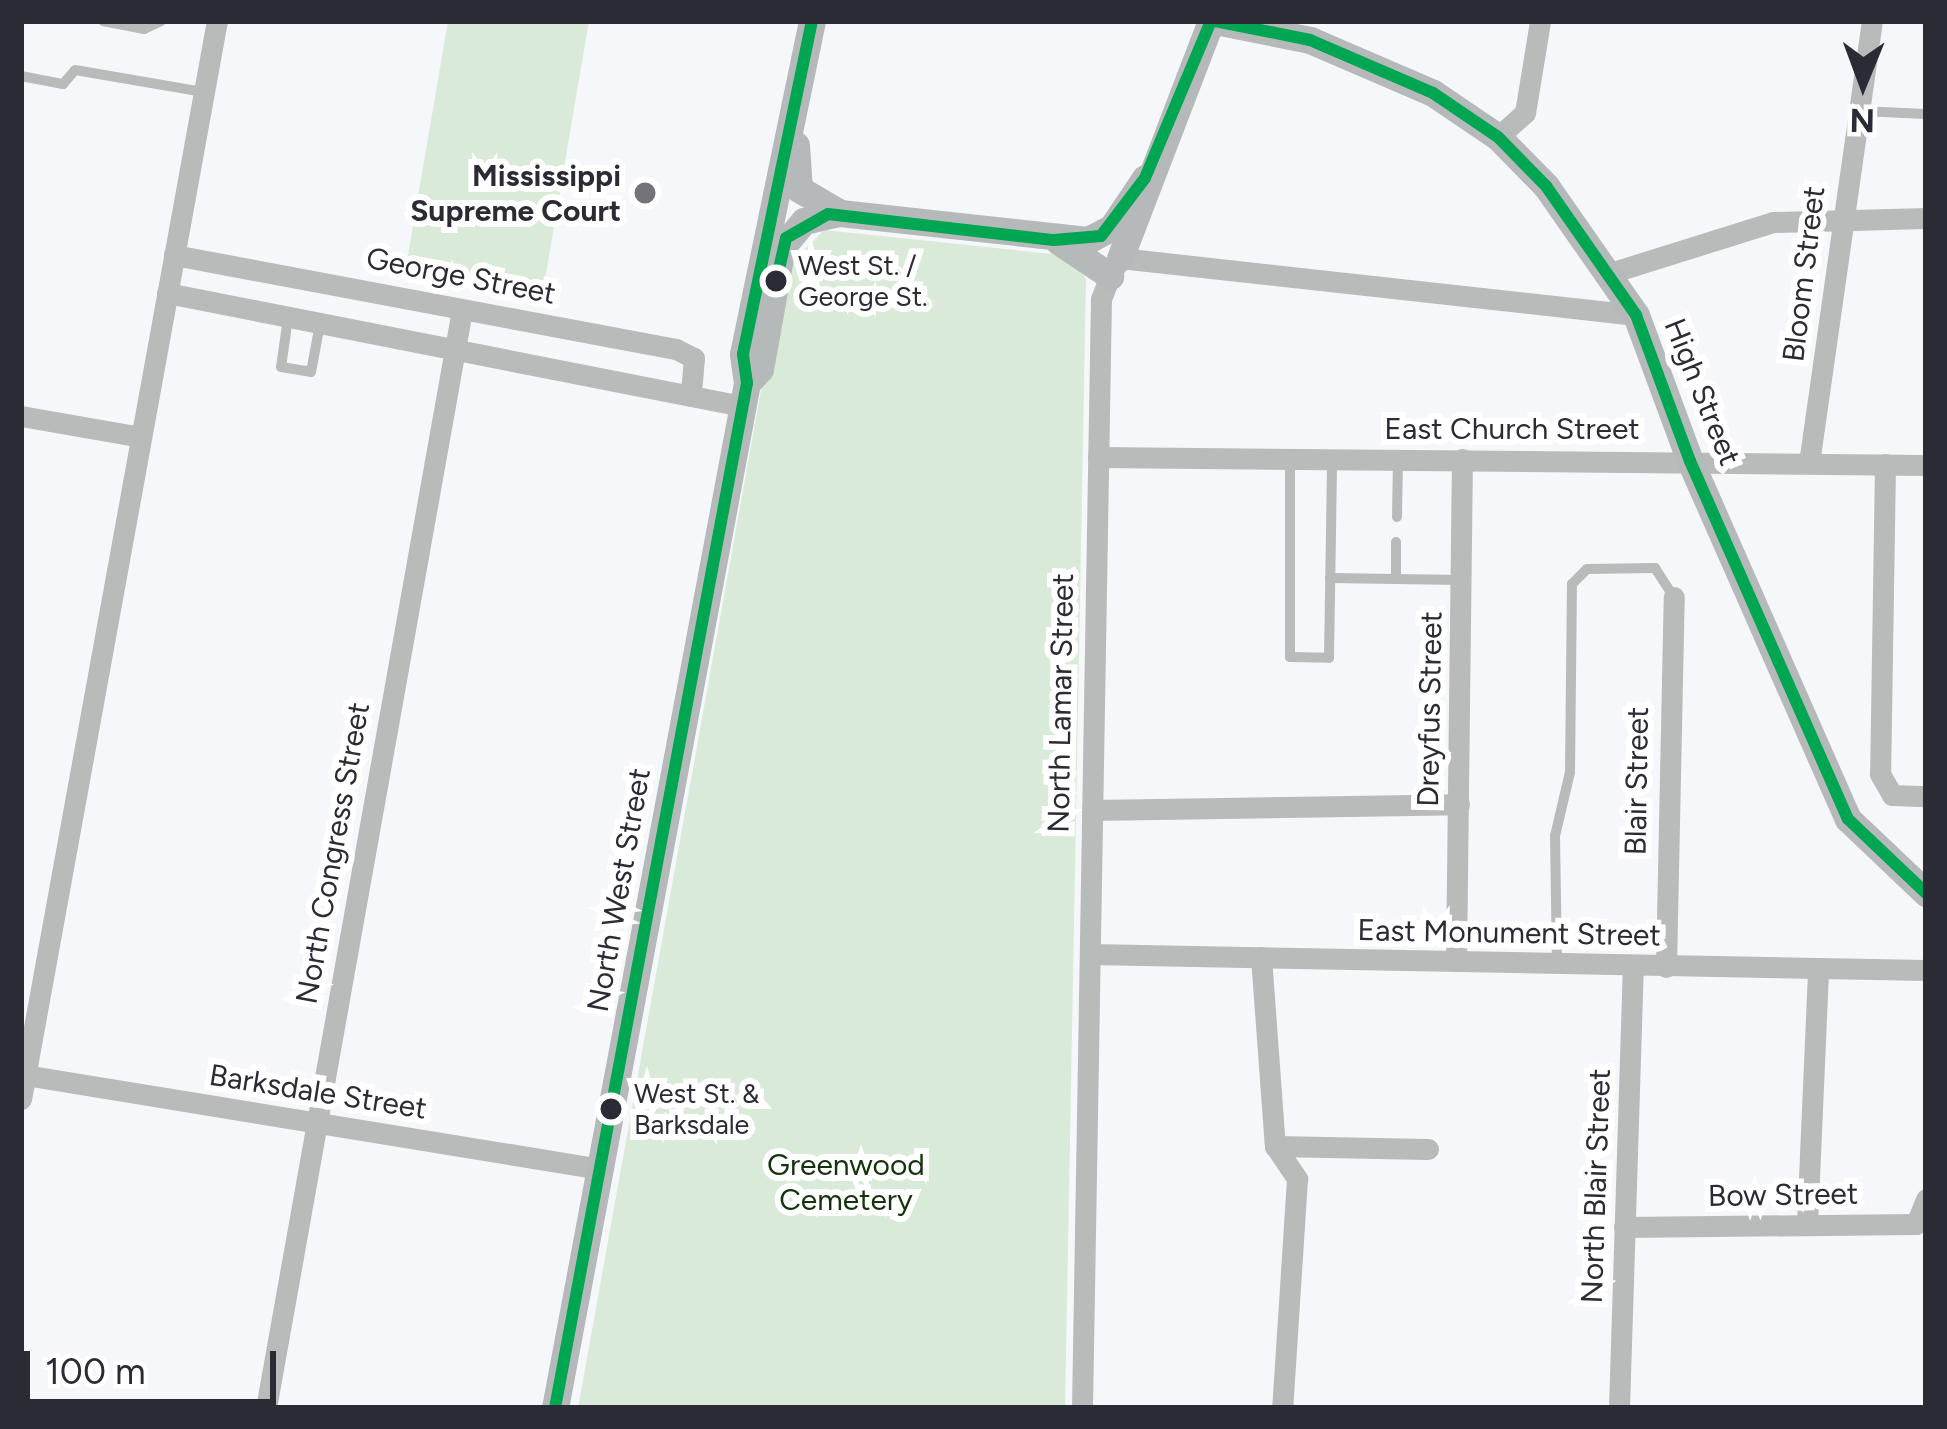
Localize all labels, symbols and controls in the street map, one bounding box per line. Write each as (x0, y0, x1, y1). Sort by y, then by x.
north arrow (1803, 24, 1923, 144)
text: N (1849, 101, 1875, 140)
place label: Mississippi Supreme Court (410, 158, 621, 228)
marker: Mississippi Supreme Court (632, 180, 658, 206)
street label: Bloom Street (1775, 184, 1833, 364)
street label: George Street (363, 240, 559, 312)
place label: West St. / George St. (798, 249, 928, 312)
marker: West St. / George St. (765, 270, 787, 292)
street label: High Street (1656, 313, 1748, 471)
street label: East Church Street (1384, 411, 1640, 447)
street label: North Lamar Street (1041, 573, 1081, 833)
street label: Dreyfus Street (1410, 611, 1450, 807)
street label: North Congress Street (289, 699, 377, 1007)
street label: Blair Street (1618, 706, 1656, 856)
street label: North West Street (580, 765, 658, 1015)
street label: East Monument Street (1357, 912, 1661, 954)
street label: Barksdale Street (207, 1057, 429, 1127)
street label: North Blair Street (1574, 1068, 1618, 1304)
place label: West St. & Barksdale (634, 1077, 759, 1140)
marker: West St. & Barksdale (600, 1098, 622, 1120)
park label: Greenwood Cemetery (767, 1147, 925, 1218)
street label: Bow Street (1708, 1176, 1858, 1214)
scale bar (30, 1327, 282, 1401)
text: 100 m (45, 1350, 146, 1393)

